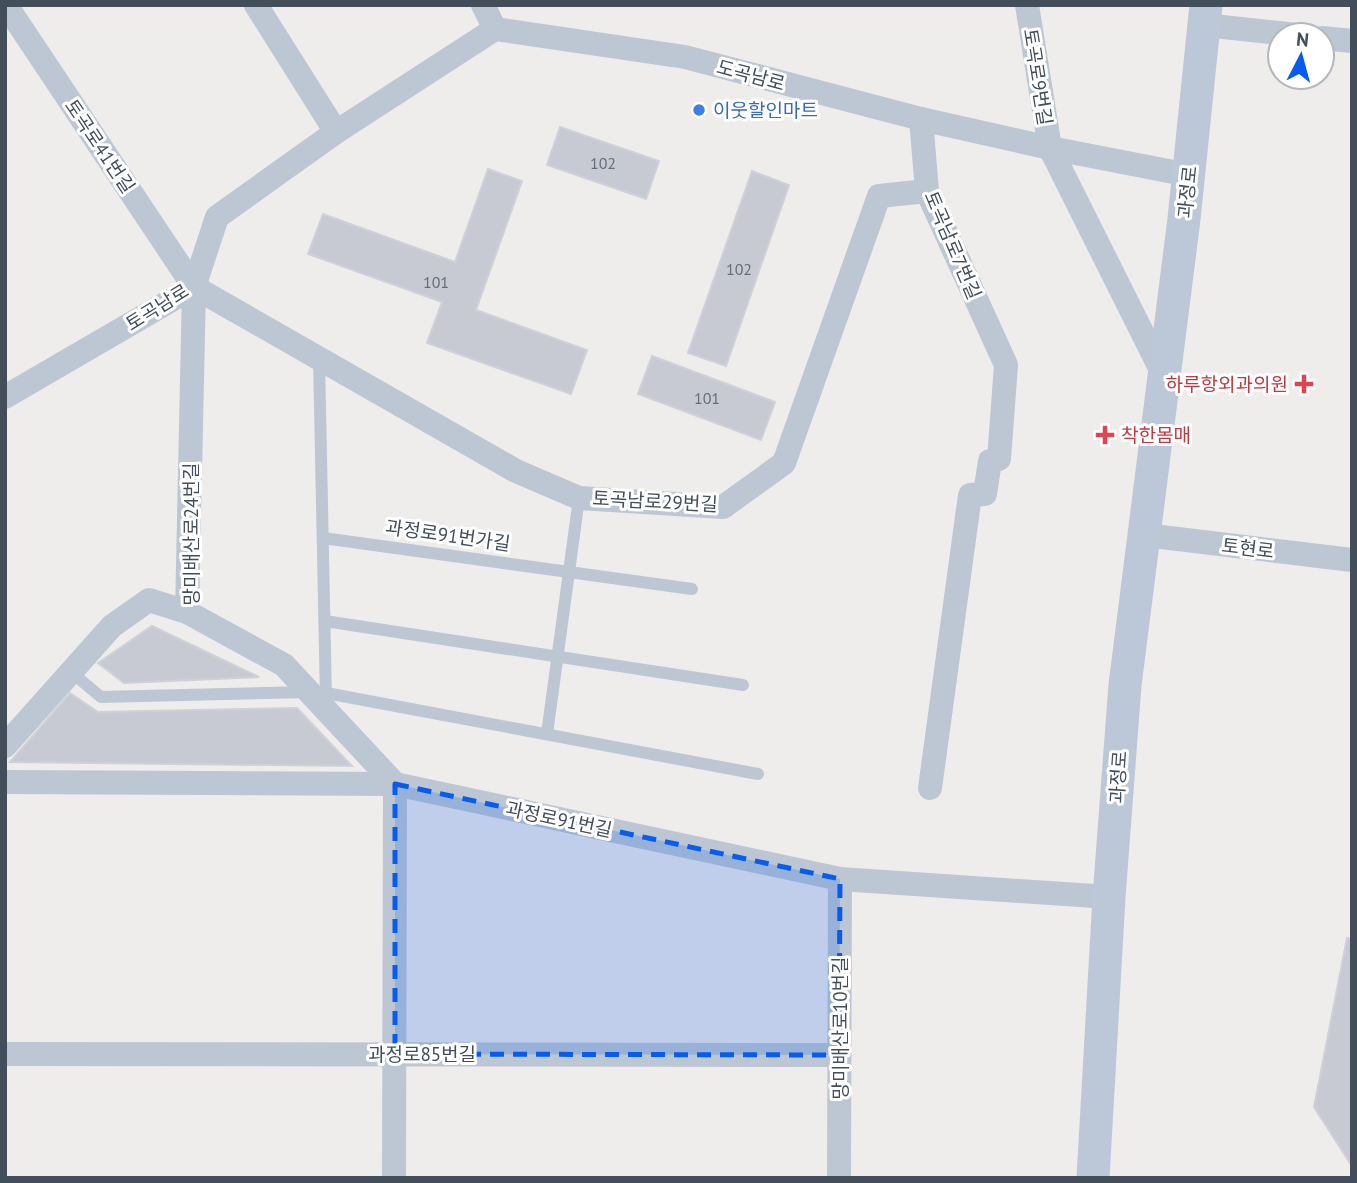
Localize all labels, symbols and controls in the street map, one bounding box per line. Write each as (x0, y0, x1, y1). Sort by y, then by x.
north arrow (1266, 21, 1336, 91)
street label: 토곡로9번길 (1019, 27, 1057, 127)
text: N (1295, 27, 1310, 52)
street label: 도곡남로 (714, 54, 788, 96)
street label: 토곡로41번길 (60, 94, 140, 198)
place label: 이웃할인마트 (713, 98, 818, 122)
marker: 이웃할인마트 (691, 102, 707, 118)
house number: 102 (590, 153, 616, 173)
street label: 과정로 (1172, 165, 1202, 219)
street label: 토곡남로7번길 (919, 187, 987, 303)
house number: 102 (726, 259, 752, 279)
house number: 101 (423, 272, 449, 292)
street label: 토곡남로 (121, 278, 193, 336)
place label: 하루항외과의원 (1166, 372, 1288, 396)
marker: 하루항외과의원 (1294, 374, 1314, 394)
house number: 101 (694, 388, 720, 408)
place label: 착한몸매 (1121, 423, 1191, 447)
marker: 착한몸매 (1095, 425, 1115, 445)
street label: 망미배산로24번길 (179, 462, 203, 606)
street label: 토곡남로29번길 (592, 486, 718, 516)
street label: 과정로91번가길 (384, 514, 512, 556)
street label: 토현로 (1221, 533, 1275, 563)
street label: 과정로 (1104, 750, 1132, 804)
street label: 과정로91번길 (504, 796, 614, 842)
street label: 망미배산로10번길 (828, 956, 852, 1100)
street label: 과정로85번길 (368, 1042, 476, 1066)

